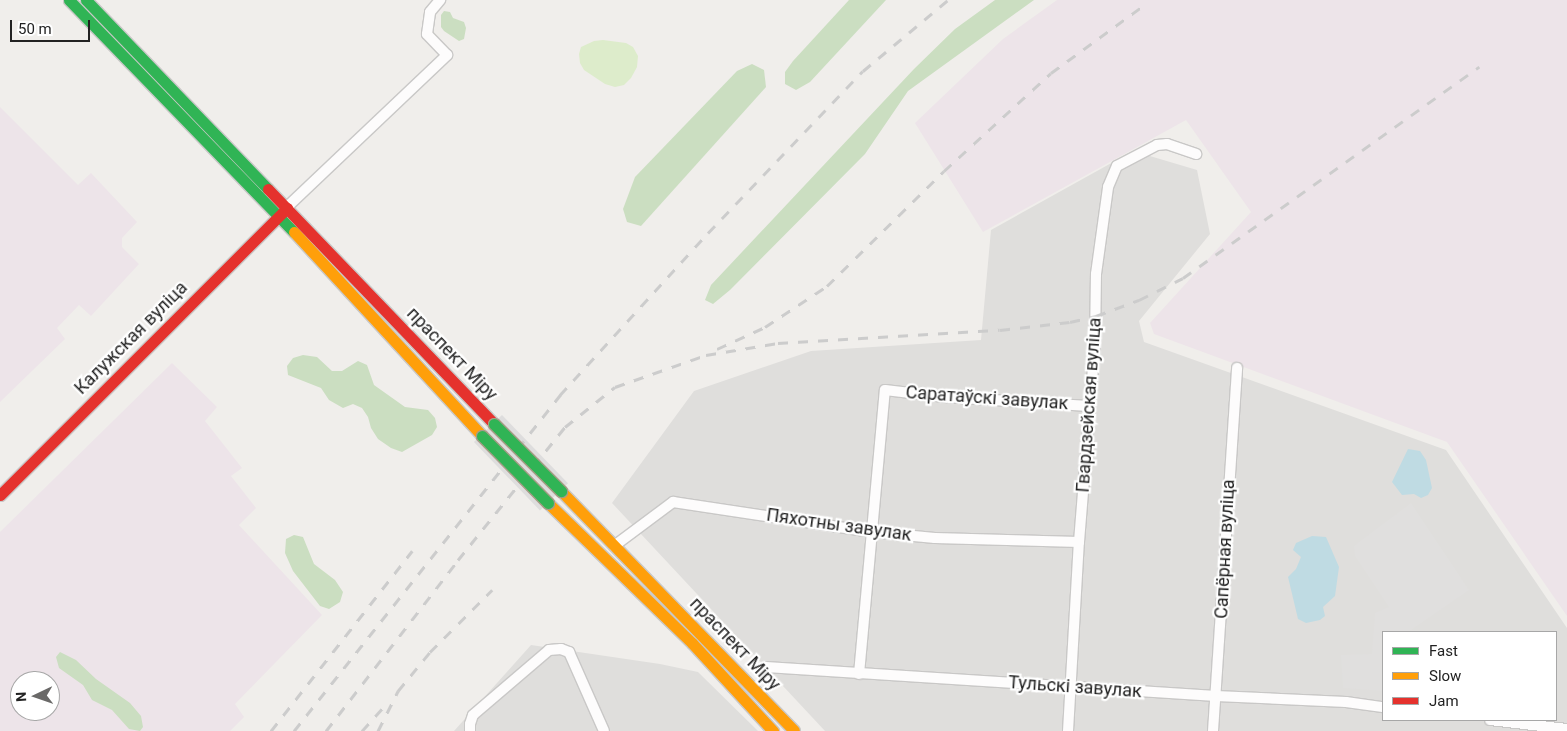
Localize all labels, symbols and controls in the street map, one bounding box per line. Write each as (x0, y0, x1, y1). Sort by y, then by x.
scale bar (12, 10, 92, 42)
text: 50 m (18, 20, 52, 38)
street label: Калужская вуліца (70, 277, 192, 399)
street label: праспект Міру (402, 303, 502, 405)
street label: Гвардзейская вуліца (1072, 317, 1106, 493)
street label: Саратаўскі завулак (905, 382, 1069, 414)
street label: Сапёрная вуліца (1211, 479, 1239, 619)
street label: Пяхотны завулак (765, 504, 913, 546)
street label: праспект Міру (685, 593, 785, 695)
legend (1382, 631, 1557, 721)
text: Fast (1429, 642, 1458, 660)
text: Slow (1429, 667, 1461, 685)
north arrow (10, 671, 60, 721)
street label: Тульскі завулак (1008, 672, 1142, 702)
text: N (13, 691, 29, 702)
text: Jam (1429, 692, 1459, 710)

